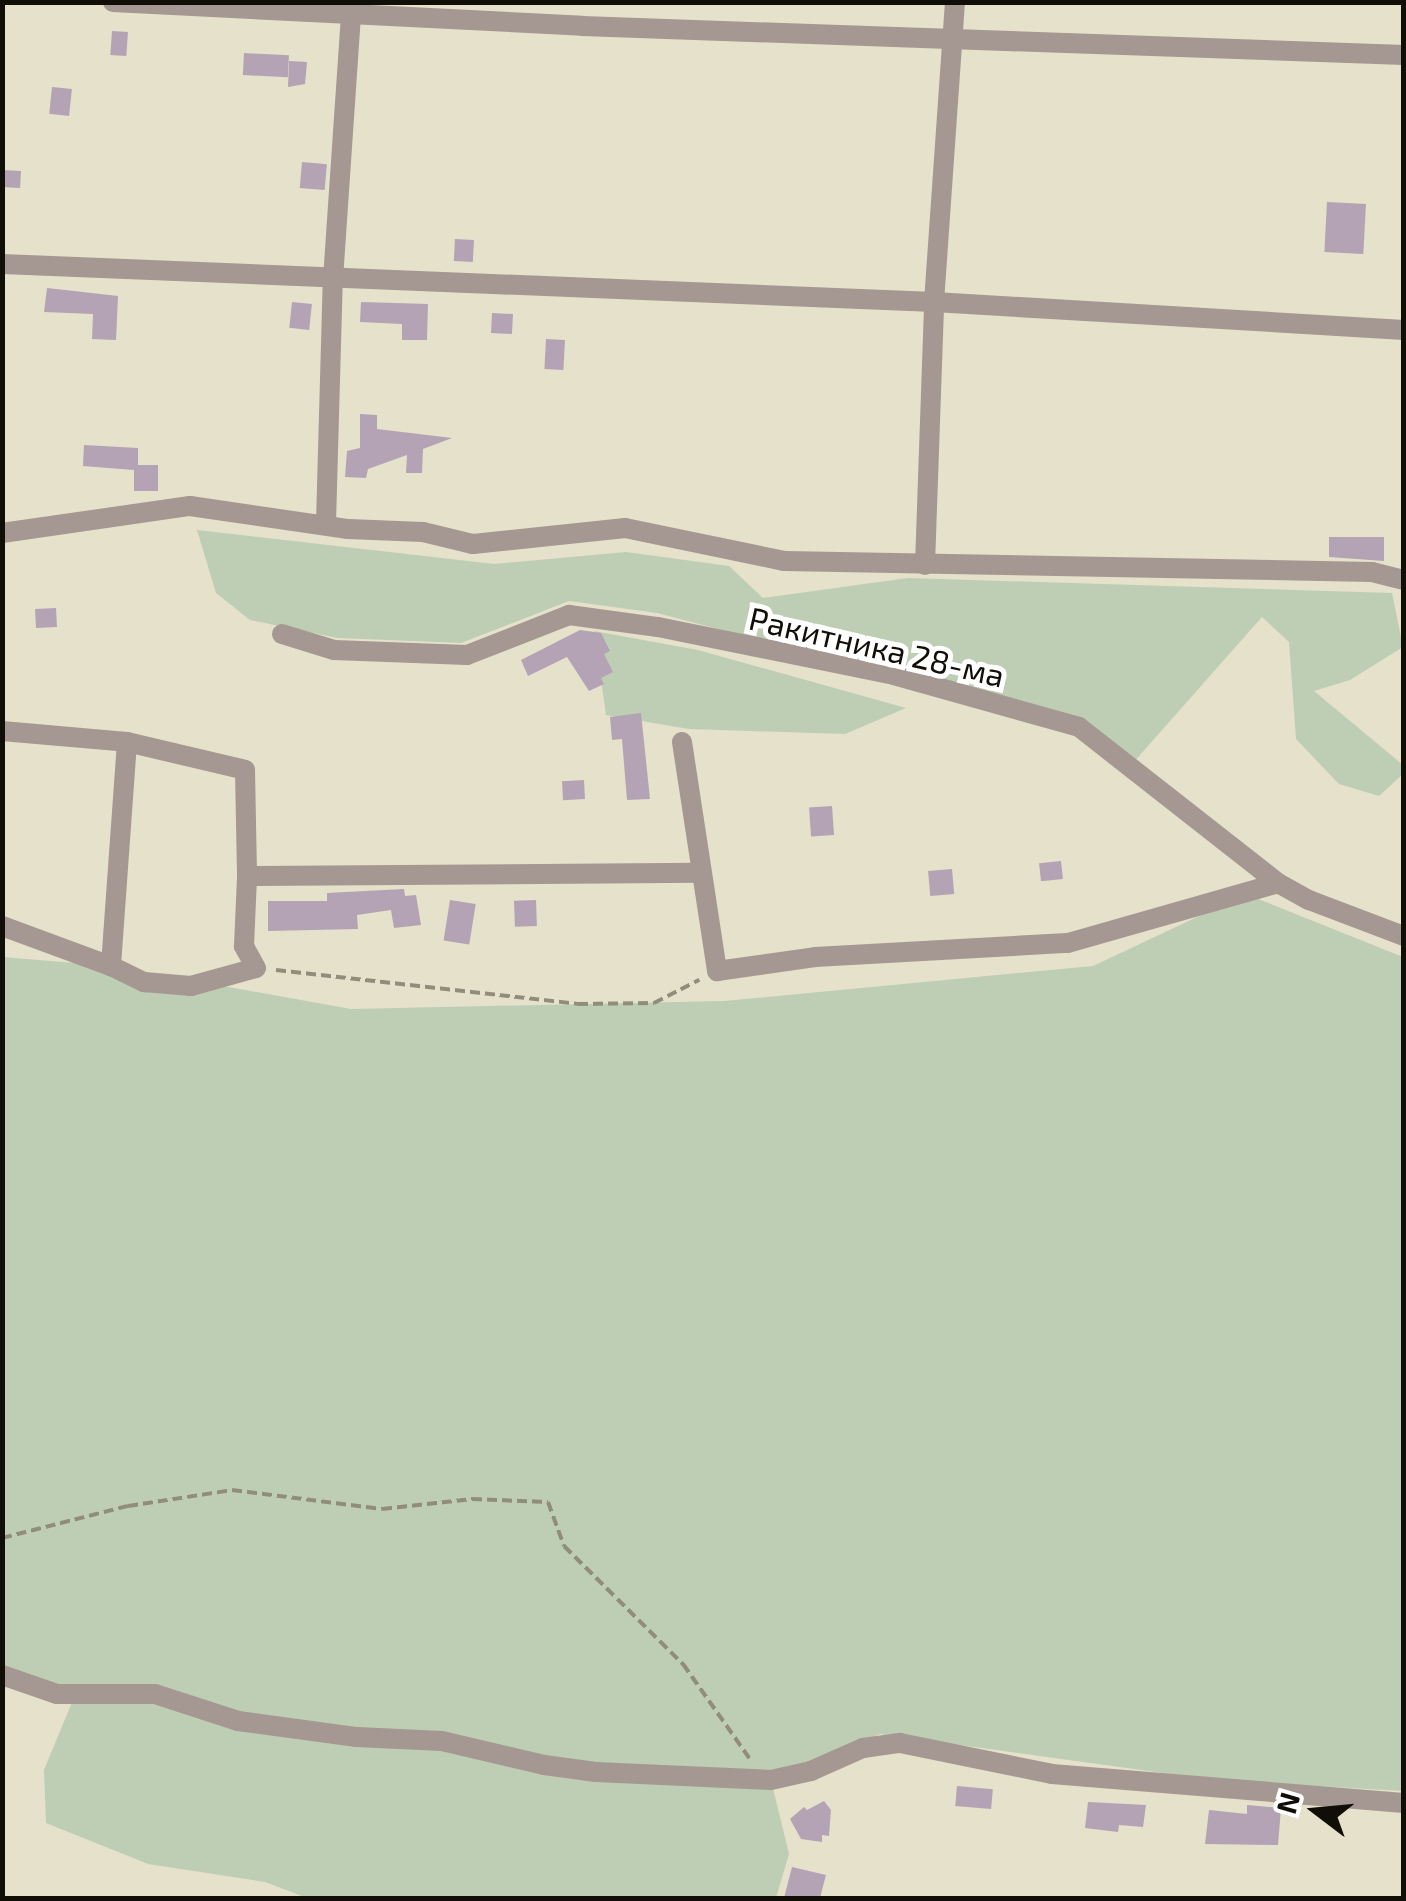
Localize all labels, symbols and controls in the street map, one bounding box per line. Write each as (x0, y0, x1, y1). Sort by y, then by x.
street label: Ракитника 28-ма (746, 598, 1008, 694)
north arrow (1266, 1761, 1366, 1861)
text: N (1268, 1788, 1306, 1817)

